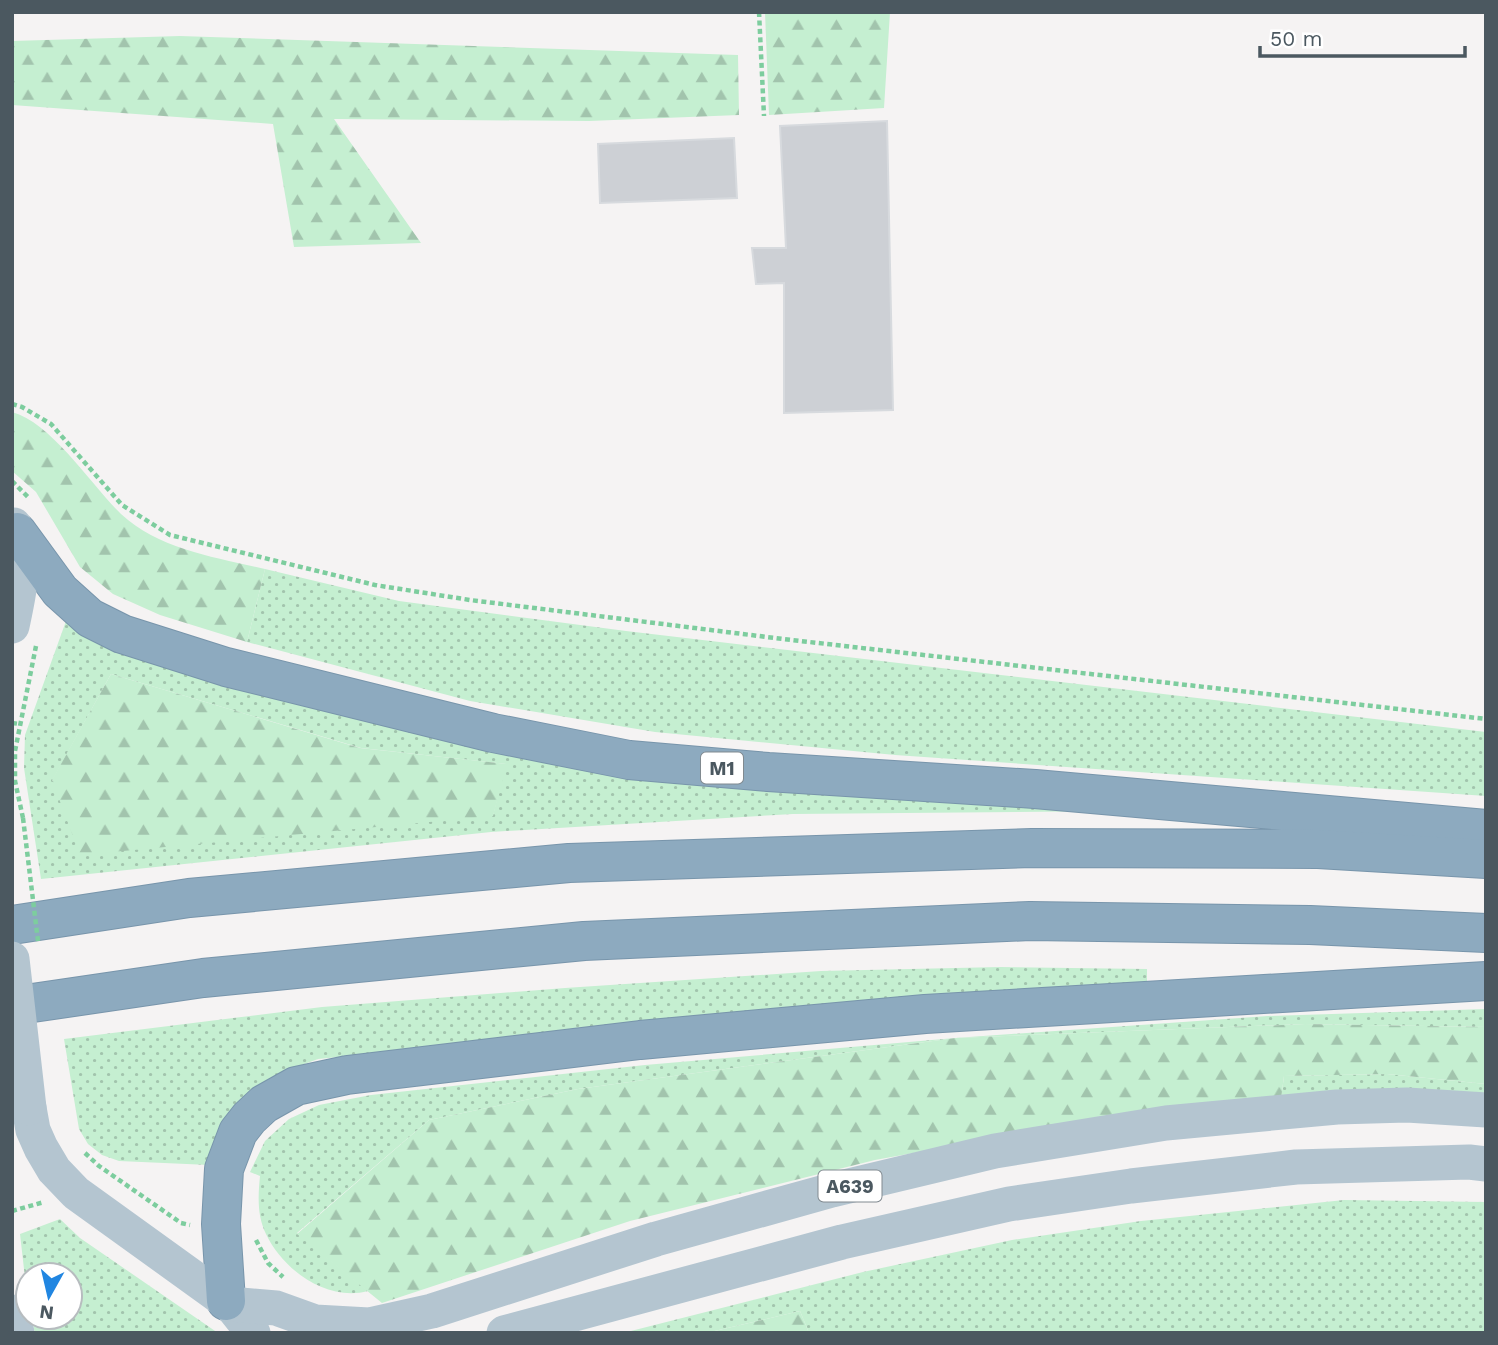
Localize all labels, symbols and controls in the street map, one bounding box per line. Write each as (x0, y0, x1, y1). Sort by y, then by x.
scale bar (1260, 14, 1465, 58)
text: 50 m (1270, 26, 1322, 51)
road number: M1 (701, 752, 743, 783)
road number: A639 (818, 1170, 882, 1202)
north arrow (14, 1261, 84, 1331)
text: N (38, 1300, 55, 1325)

